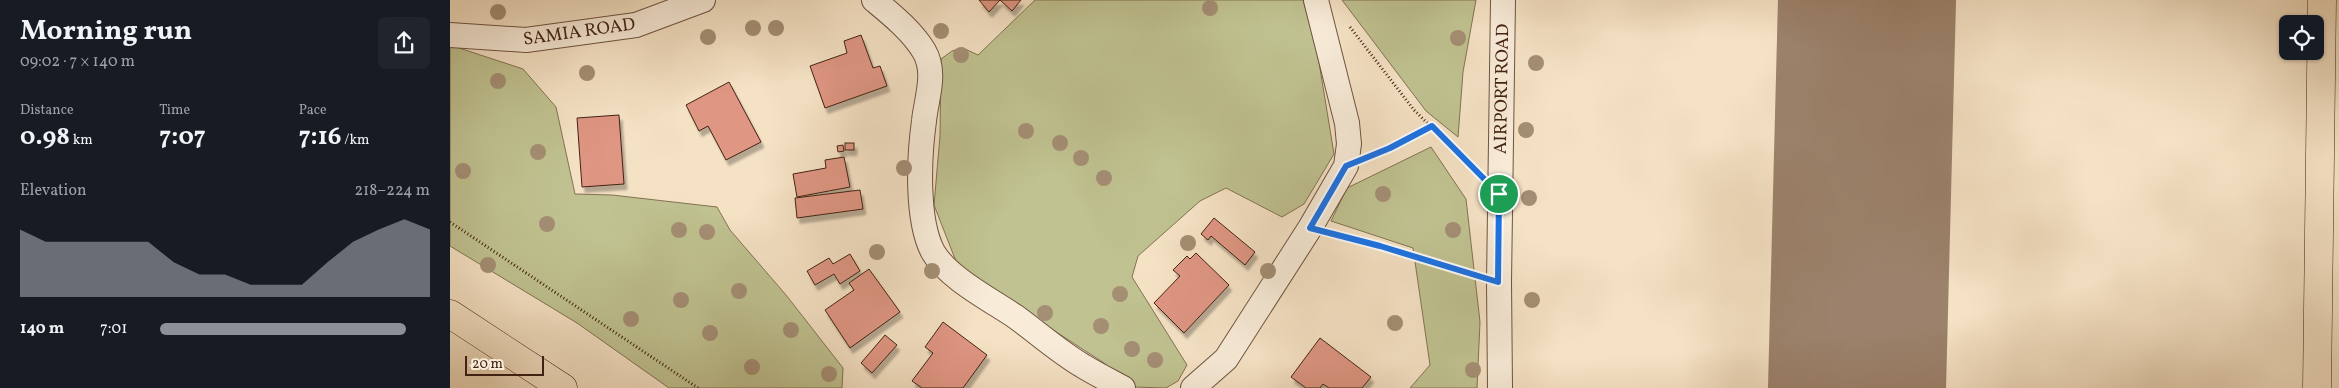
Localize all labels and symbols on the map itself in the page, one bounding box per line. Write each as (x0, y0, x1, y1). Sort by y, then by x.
street label: SAMIA ROAD (522, 12, 637, 53)
street label: AIRPORT ROAD (1489, 24, 1516, 155)
pin (1478, 173, 1520, 215)
scale bar (465, 353, 544, 376)

